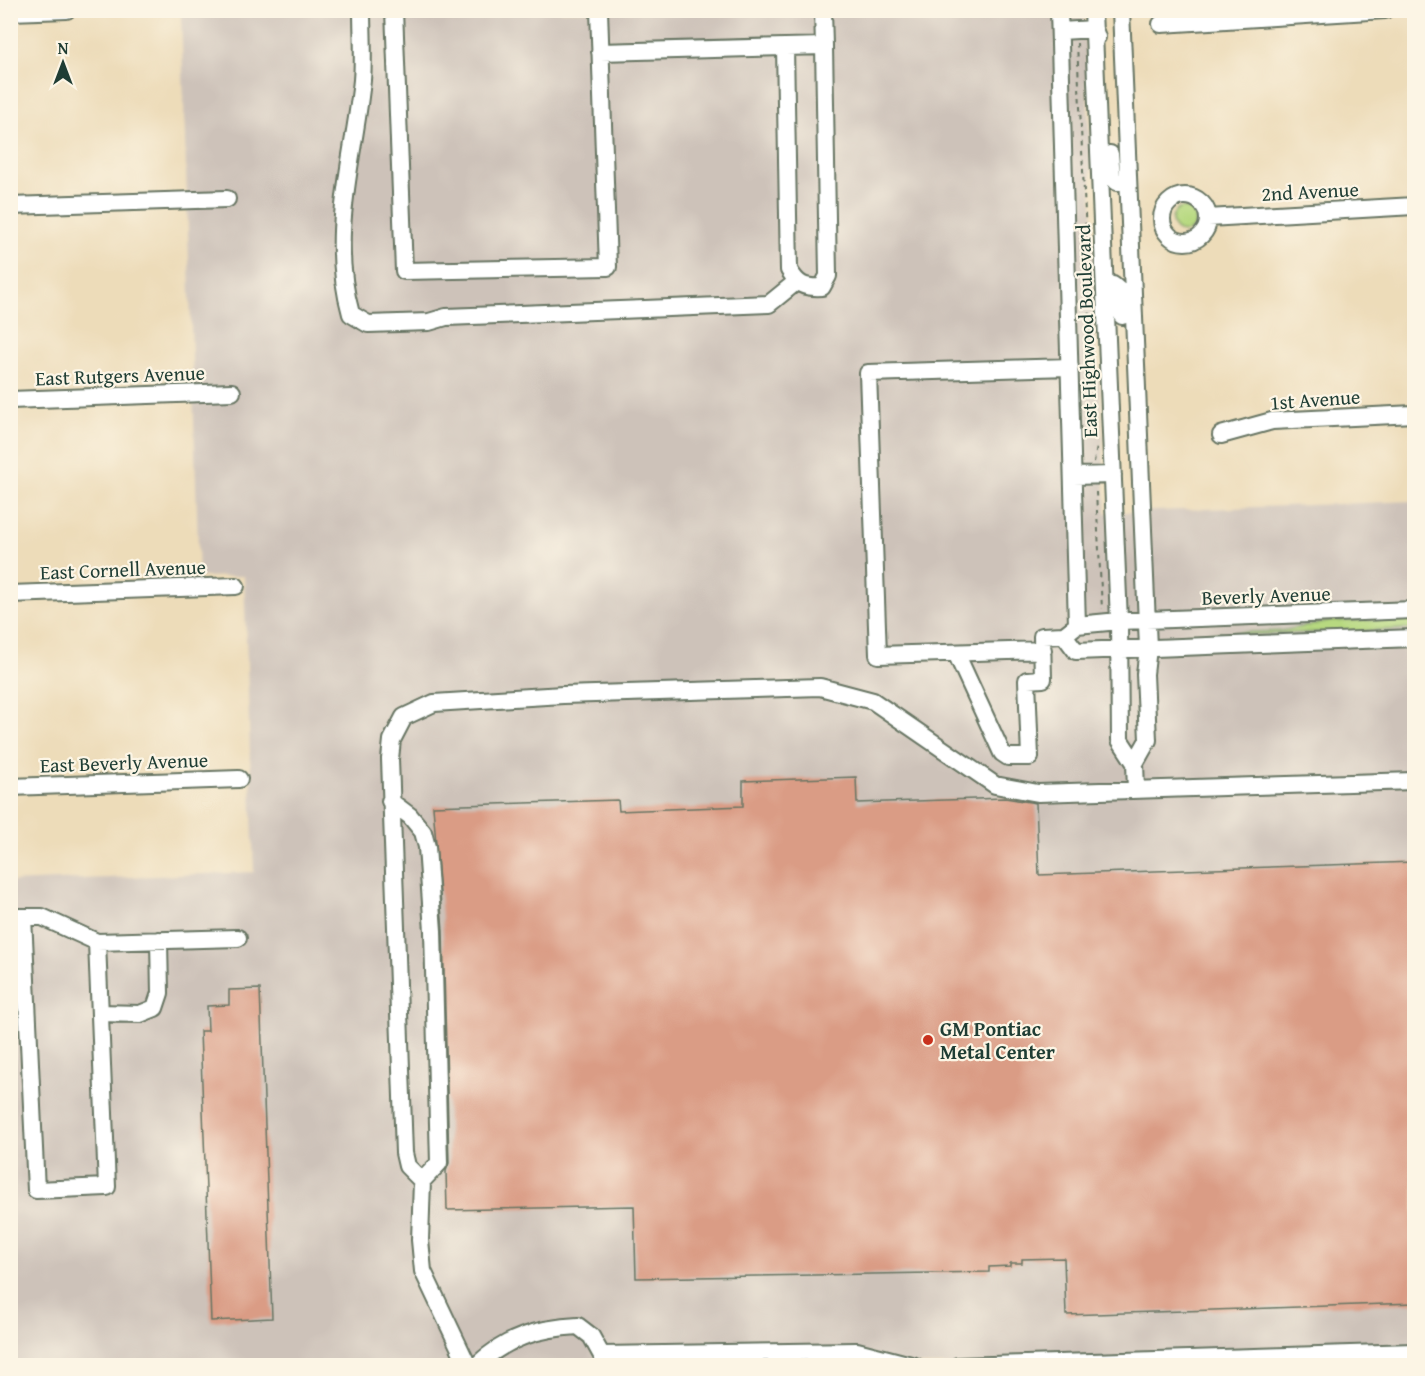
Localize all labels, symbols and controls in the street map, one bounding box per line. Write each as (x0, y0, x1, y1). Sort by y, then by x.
north arrow (33, 33, 93, 93)
text: N (58, 36, 69, 60)
street label: 2nd Avenue (1261, 174, 1359, 208)
street label: East Highwood Boulevard (1068, 223, 1104, 438)
street label: East Rutgers Avenue (35, 358, 205, 392)
street label: 1st Avenue (1269, 381, 1361, 417)
street label: East Cornell Avenue (40, 552, 206, 586)
street label: Beverly Avenue (1201, 578, 1331, 612)
street label: East Beverly Avenue (39, 745, 209, 779)
place label: GM Pontiac Metal Center (940, 1014, 1055, 1066)
marker: GM Pontiac Metal Center (921, 1033, 935, 1047)

